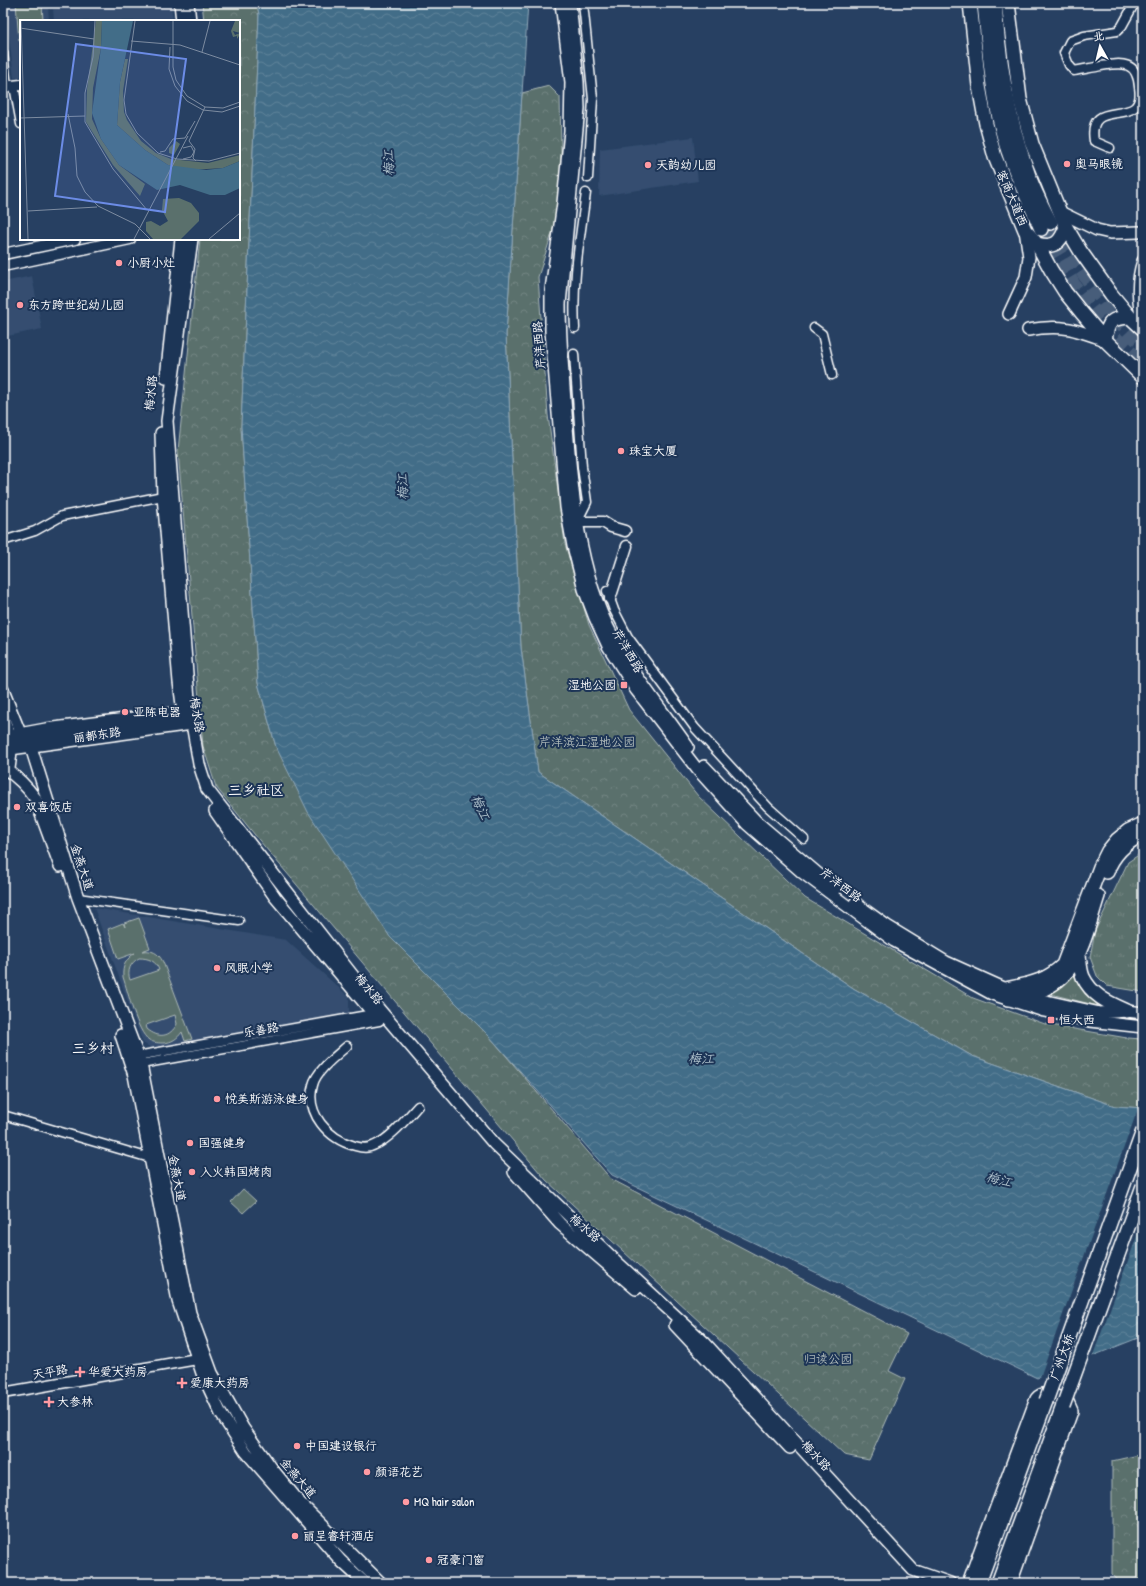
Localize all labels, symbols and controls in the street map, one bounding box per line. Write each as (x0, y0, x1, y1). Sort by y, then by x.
inset map (20, 20, 240, 240)
north arrow (1080, 26, 1120, 66)
text: 北 (1092, 28, 1105, 44)
water label: 梅江 (379, 149, 397, 176)
place label: 奥马眼镜 (1075, 155, 1123, 172)
place label: 天韵幼儿园 (656, 156, 716, 173)
marker: 奥马眼镜 (1062, 159, 1072, 169)
marker: 天韵幼儿园 (643, 160, 653, 170)
street label: 客商大道西 (993, 167, 1032, 229)
place label: 小厨小灶 (127, 254, 175, 271)
marker: 小厨小灶 (114, 258, 124, 268)
place label: 东方跨世纪幼儿园 (28, 296, 124, 313)
marker: 东方跨世纪幼儿园 (15, 300, 25, 310)
street label: 芹洋西路 (528, 320, 549, 370)
street label: 梅水路 (140, 374, 161, 412)
place label: 珠宝大厦 (629, 442, 677, 459)
marker: 珠宝大厦 (616, 446, 626, 456)
water label: 梅江 (393, 473, 411, 500)
street label: 芹洋西路 (609, 626, 648, 676)
place label: 湿地公园 (568, 676, 616, 693)
marker: 湿地公园 (619, 680, 629, 690)
street label: 梅水路 (186, 696, 209, 734)
place label: 亚陈电器 (133, 703, 181, 720)
marker: 亚陈电器 (120, 707, 130, 717)
street label: 丽都东路 (72, 723, 122, 746)
park label: 芹洋滨江湿地公园 (539, 733, 635, 750)
district label: 三乡社区 (228, 780, 284, 799)
water label: 梅江 (467, 791, 495, 823)
place label: 双喜饭店 (25, 798, 73, 815)
marker: 双喜饭店 (12, 802, 22, 812)
street label: 金燕大道 (67, 841, 98, 892)
street label: 芹洋西路 (817, 863, 866, 906)
place label: 风眠小学 (225, 959, 273, 976)
marker: 风眠小学 (212, 963, 222, 973)
street label: 梅水路 (351, 969, 387, 1008)
place label: 恒大西 (1059, 1011, 1095, 1028)
marker: 恒大西 (1046, 1015, 1056, 1025)
street label: 乐善路 (242, 1018, 280, 1041)
district label: 三乡村 (72, 1038, 114, 1057)
water label: 梅江 (688, 1049, 715, 1067)
place label: 悦美斯游泳健身 (225, 1090, 309, 1107)
marker: 悦美斯游泳健身 (212, 1094, 222, 1104)
place label: 国强健身 (198, 1134, 246, 1151)
marker: 国强健身 (185, 1138, 195, 1148)
street label: 金燕大道 (165, 1153, 190, 1203)
place label: 入火韩国烤肉 (200, 1163, 272, 1180)
marker: 入火韩国烤肉 (187, 1167, 197, 1177)
water label: 梅江 (984, 1167, 1015, 1191)
street label: 梅水路 (566, 1209, 604, 1246)
street label: 广州大桥 (1045, 1330, 1078, 1382)
park label: 归读公园 (804, 1350, 852, 1367)
street label: 天平路 (31, 1360, 69, 1383)
place label: 华爱大药房 (88, 1363, 148, 1380)
marker: 华爱大药房 (75, 1367, 85, 1377)
place label: 爱康大药房 (190, 1374, 250, 1391)
marker: 爱康大药房 (177, 1378, 187, 1388)
place label: 大参林 (57, 1393, 93, 1410)
marker: 大参林 (44, 1397, 54, 1407)
place label: 中国建设银行 (305, 1437, 377, 1454)
street label: 梅水路 (798, 1437, 835, 1475)
marker: 中国建设银行 (292, 1441, 302, 1451)
street label: 金燕大道 (276, 1454, 320, 1502)
place label: 颜语花艺 (375, 1463, 423, 1480)
marker: 颜语花艺 (362, 1467, 372, 1477)
place label: MQ hair salon (414, 1493, 474, 1510)
marker: MQ hair salon (401, 1497, 411, 1507)
place label: 丽呈睿轩酒店 (303, 1527, 375, 1544)
marker: 丽呈睿轩酒店 (290, 1531, 300, 1541)
place label: 冠豪门窗 (437, 1551, 485, 1568)
marker: 冠豪门窗 (424, 1555, 434, 1565)

